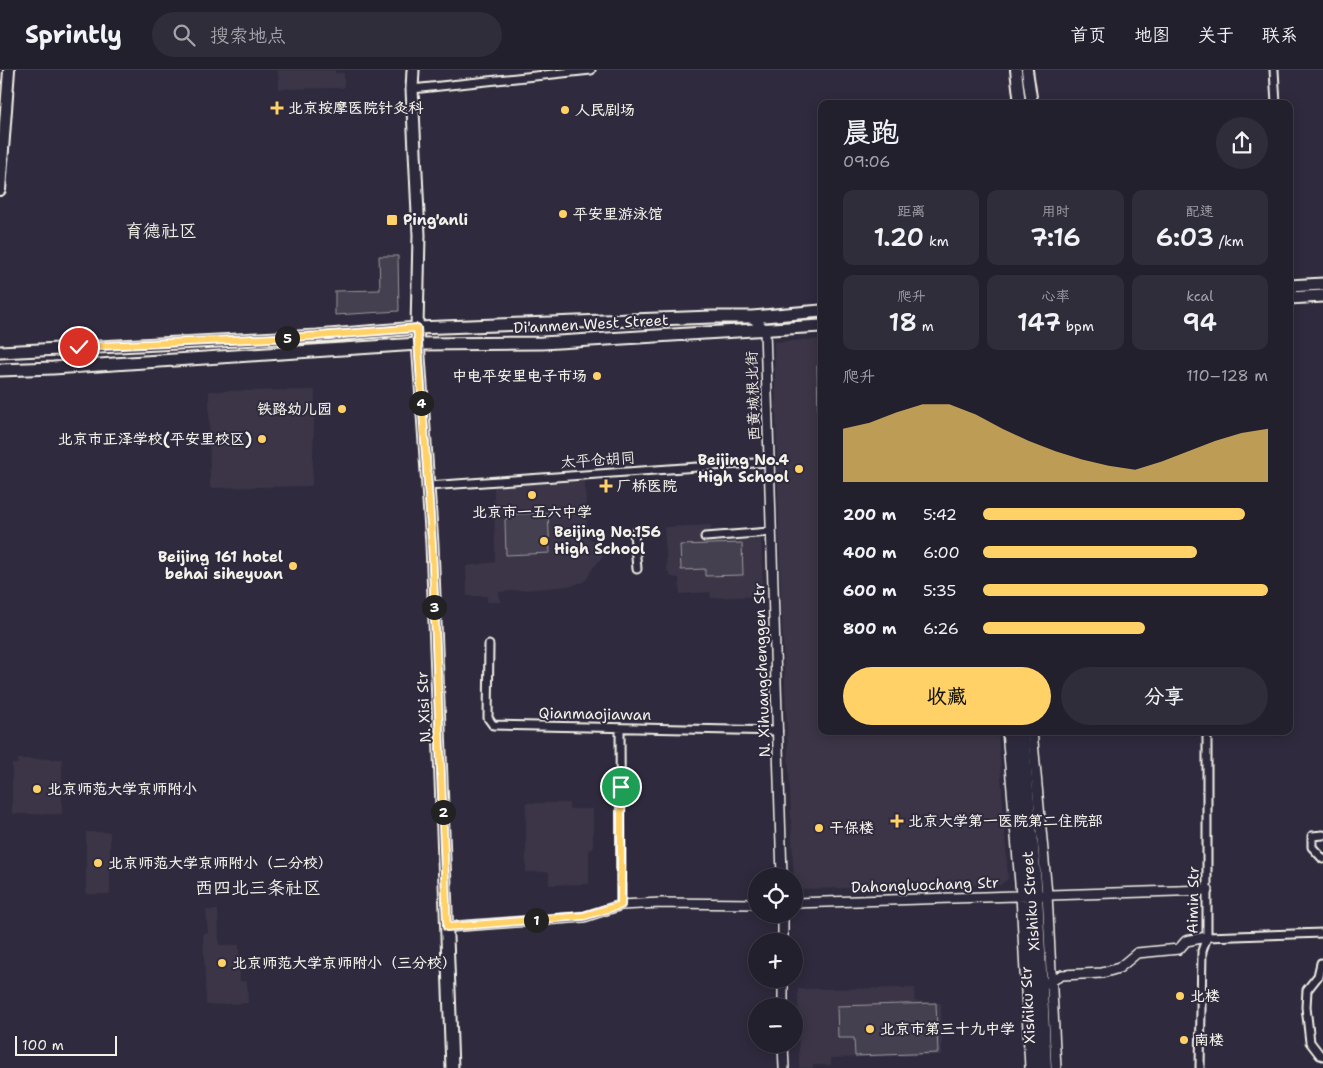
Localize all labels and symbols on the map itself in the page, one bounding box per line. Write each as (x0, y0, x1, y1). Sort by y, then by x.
place label: 北京按摩医院针灸科 (288, 98, 424, 118)
place label: 人民剧场 (575, 100, 635, 120)
marker: 北京按摩医院针灸科 (270, 101, 284, 115)
marker: 人民剧场 (559, 104, 571, 116)
place label: 平安里游泳馆 (573, 204, 663, 224)
marker: 平安里游泳馆 (557, 208, 569, 220)
place label: Ping'anli (403, 210, 468, 230)
marker: Ping'anli (385, 213, 399, 227)
district label: 育德社区 (125, 219, 197, 243)
street label: Di'anmen West Street (513, 310, 669, 338)
pin (58, 326, 100, 368)
pin: 5 (274, 326, 300, 350)
street label: 西黄城根北街 (741, 351, 765, 441)
place label: 中电平安里电子市场 (452, 366, 587, 386)
marker: 中电平安里电子市场 (591, 370, 603, 382)
pin: 4 (408, 390, 434, 416)
place label: 铁路幼儿园 (257, 399, 332, 419)
marker: 铁路幼儿园 (336, 403, 348, 415)
place label: 北京市正泽学校(平安里校区) (58, 429, 252, 449)
marker: 北京市正泽学校(平安里校区) (256, 433, 268, 445)
street label: 太平仓胡同 (560, 447, 636, 473)
place label: Beijing No.4 High School (698, 450, 789, 487)
marker: Beijing No.4 High School (793, 463, 805, 475)
place label: 厂桥医院 (617, 476, 677, 496)
marker: 厂桥医院 (599, 479, 613, 493)
marker: 北京市一五六中学 (526, 489, 538, 501)
place label: 北京市一五六中学 (472, 502, 592, 522)
place label: Beijing No.156 High School (554, 522, 661, 559)
marker: Beijing No.156 High School (538, 535, 550, 547)
place label: Beijing 161 hotel behai siheyuan (158, 547, 283, 584)
marker: Beijing 161 hotel behai siheyuan (287, 560, 299, 572)
street label: N. Xihuangchenggen Str (749, 582, 775, 758)
pin: 3 (422, 594, 446, 620)
street label: N. Xisi Str (412, 671, 436, 743)
street label: Qianmaojiawan (539, 703, 651, 725)
pin (600, 766, 642, 808)
place label: 北京师范大学京师附小 (47, 779, 197, 799)
marker: 北京师范大学京师附小 (31, 783, 43, 795)
pin: 2 (430, 800, 456, 824)
place label: 北京大学第一医院第二住院部 (908, 811, 1103, 831)
marker: 北京大学第一医院第二住院部 (890, 814, 904, 828)
place label: 干保楼 (829, 818, 874, 838)
marker: 干保楼 (813, 822, 825, 834)
street label: Xishiku Street (1018, 850, 1044, 952)
place label: 北京师范大学京师附小（二分校） (108, 853, 333, 873)
marker: 北京师范大学京师附小（二分校） (92, 857, 104, 869)
street label: Aimin Str (1182, 866, 1204, 934)
street label: Dahongluochang Str (851, 872, 999, 898)
district label: 西四北三条社区 (195, 876, 321, 900)
pin: 1 (524, 908, 548, 932)
place label: 北京师范大学京师附小（三分校） (232, 953, 457, 973)
marker: 北京师范大学京师附小（三分校） (216, 957, 228, 969)
street label: Xishiku Str (1016, 966, 1040, 1044)
place label: 北楼 (1190, 986, 1220, 1006)
marker: 北楼 (1174, 990, 1186, 1002)
place label: 北京市第三十九中学 (880, 1019, 1015, 1039)
marker: 北京市第三十九中学 (864, 1023, 876, 1035)
place label: 南楼 (1194, 1030, 1224, 1050)
scale bar (15, 1033, 118, 1056)
marker: 南楼 (1178, 1034, 1190, 1046)

